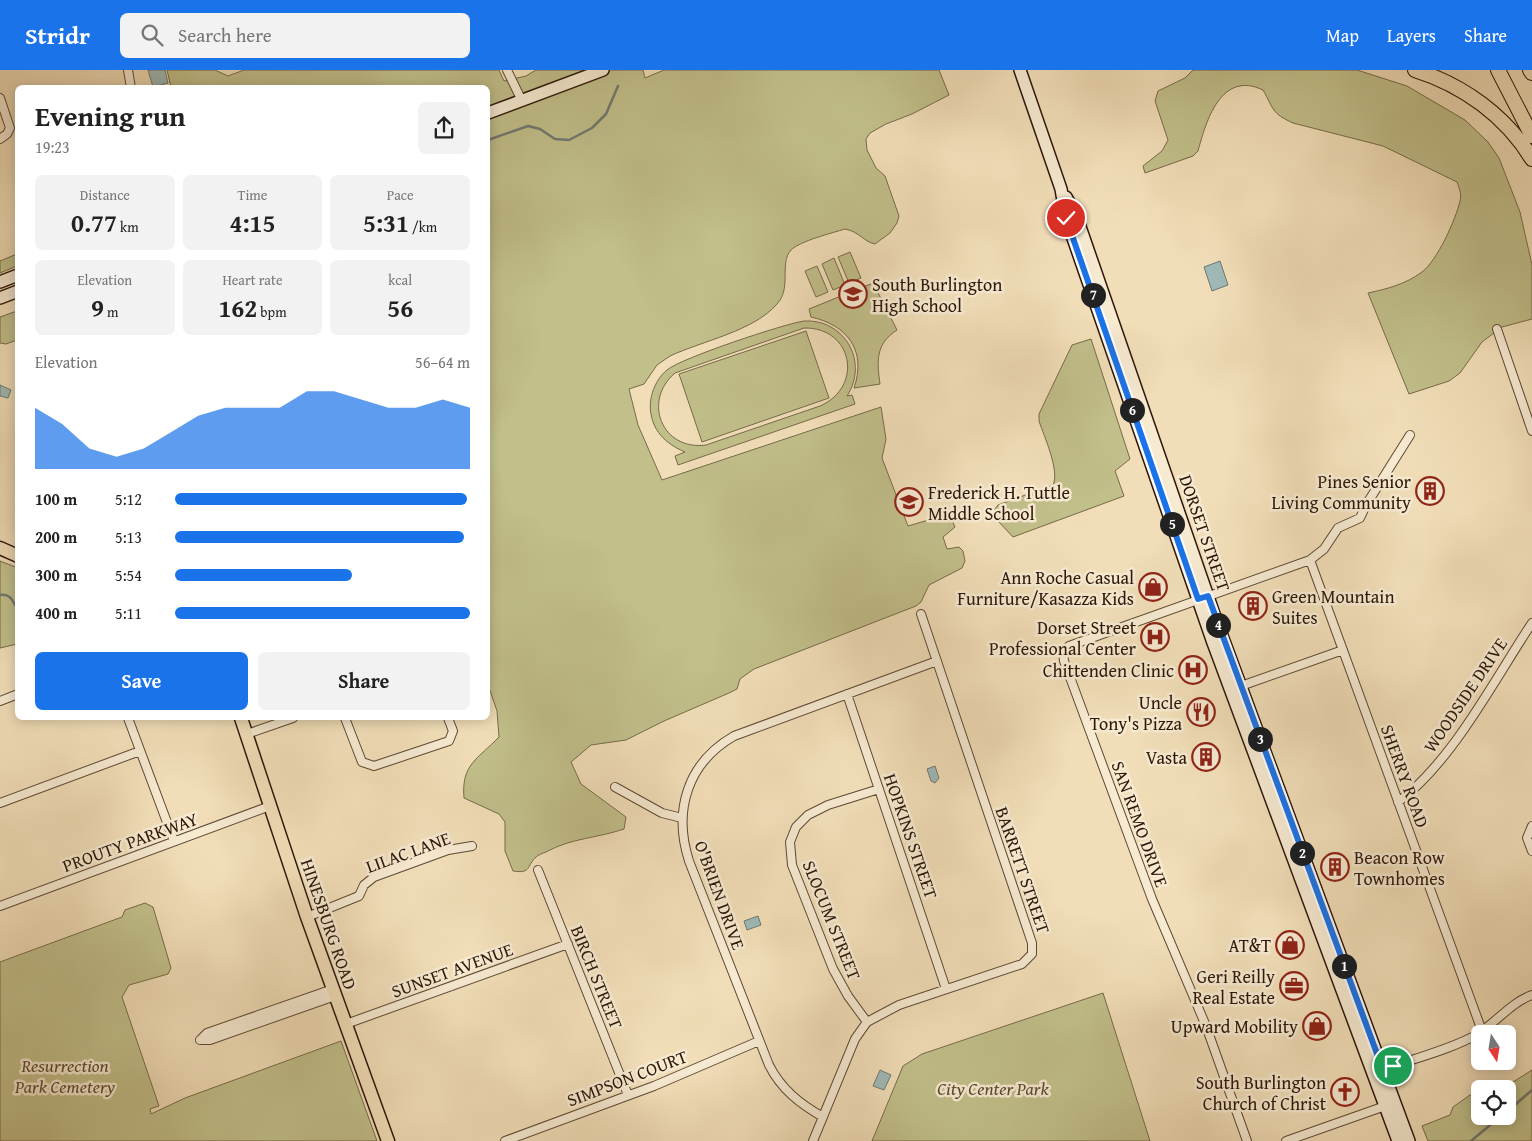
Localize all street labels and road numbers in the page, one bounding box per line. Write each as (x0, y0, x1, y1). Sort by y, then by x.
street label: DORSET STREET (1172, 471, 1238, 595)
street label: WOODSIDE DRIVE (1416, 632, 1514, 758)
street label: SHERRY ROAD (1374, 721, 1436, 831)
street label: SAN REMO DRIVE (1105, 757, 1175, 891)
street label: HOPKINS STREET (877, 770, 945, 902)
street label: BARRETT STREET (989, 803, 1057, 937)
street label: PROUTY PARKWAY (59, 805, 202, 879)
street label: LILAC LANE (362, 824, 454, 880)
street label: O'BRIEN DRIVE (688, 837, 752, 953)
street label: HINESBURG ROAD (294, 855, 364, 993)
street label: SLOCUM STREET (796, 856, 868, 984)
street label: BIRCH STREET (564, 921, 630, 1033)
street label: SUNSET AVENUE (387, 936, 517, 1004)
street label: SIMPSON COURT (563, 1043, 691, 1113)

